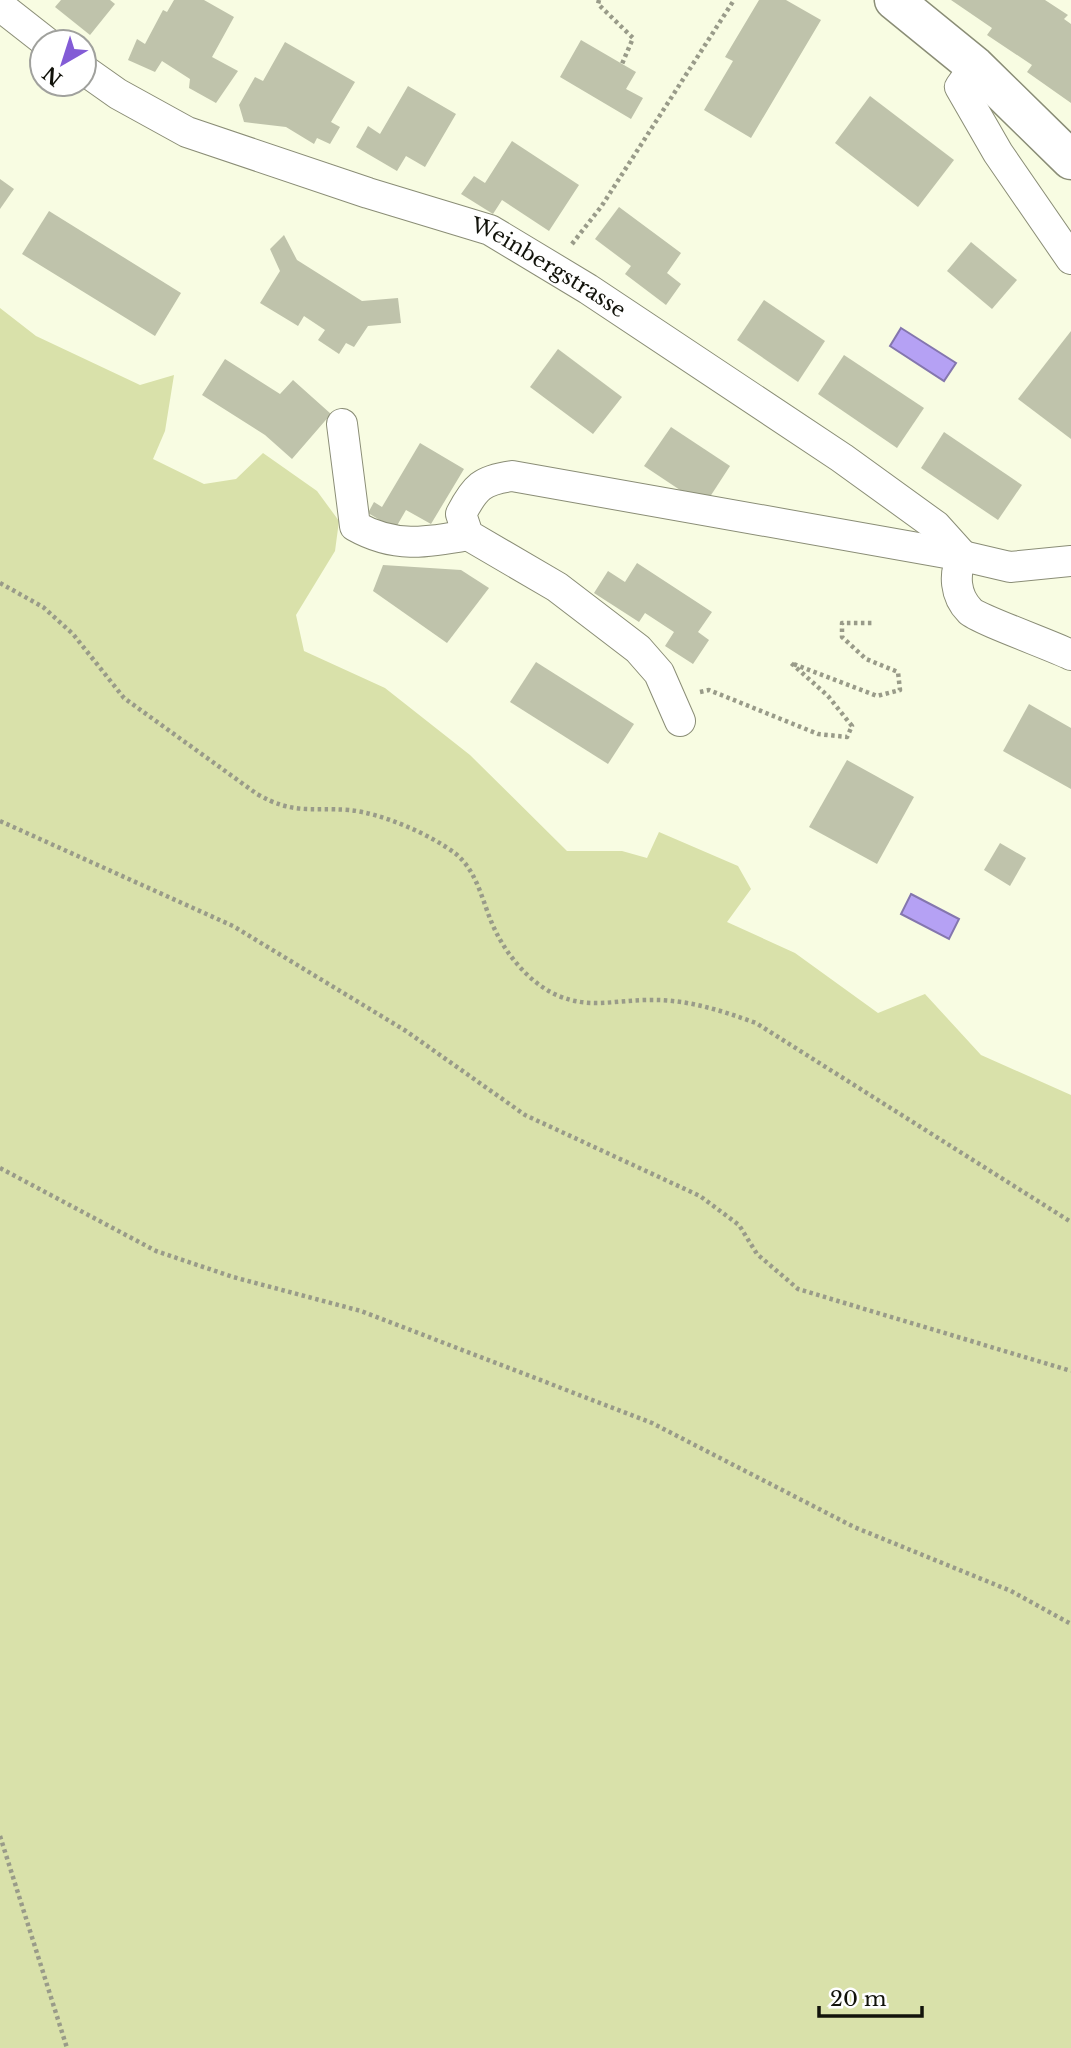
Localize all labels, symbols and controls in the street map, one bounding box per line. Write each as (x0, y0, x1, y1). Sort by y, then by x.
north arrow (28, 28, 98, 98)
text: N (38, 61, 67, 90)
street label: Weinbergstrasse (467, 212, 631, 323)
scale bar (819, 1974, 922, 2018)
text: 20 m (830, 1986, 887, 2012)

